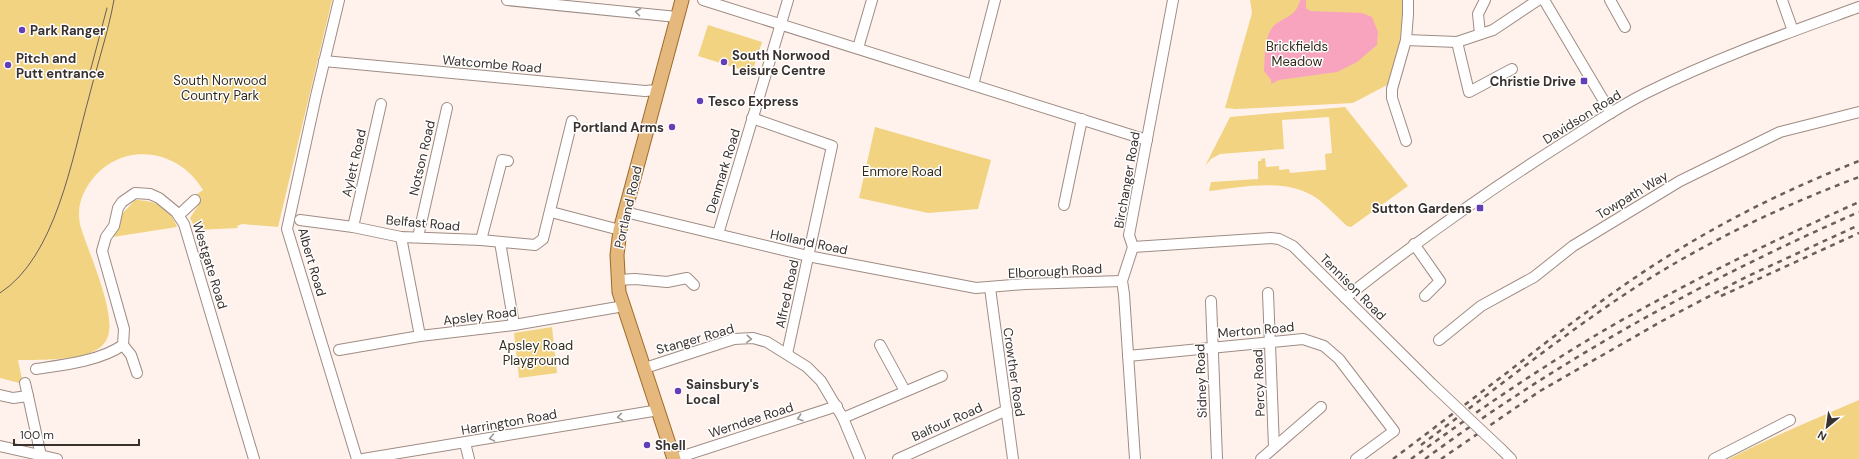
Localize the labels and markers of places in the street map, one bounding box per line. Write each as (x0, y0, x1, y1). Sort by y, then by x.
place label: Park Ranger (30, 22, 106, 39)
marker: Park Ranger (17, 25, 27, 35)
place label: South Norwood Leisure Centre (732, 47, 830, 79)
place label: Pitch and Putt entrance (16, 50, 105, 82)
marker: South Norwood Leisure Centre (719, 57, 729, 67)
marker: Pitch and Putt entrance (3, 60, 13, 70)
place label: Christie Drive (1490, 73, 1576, 90)
marker: Christie Drive (1579, 76, 1589, 86)
place label: Tesco Express (708, 93, 799, 110)
marker: Tesco Express (695, 96, 705, 106)
place label: Portland Arms (573, 119, 664, 136)
marker: Portland Arms (667, 122, 677, 132)
place label: Sutton Gardens (1372, 200, 1472, 217)
marker: Sutton Gardens (1475, 203, 1485, 213)
place label: Sainsbury's Local (686, 376, 759, 408)
marker: Sainsbury's Local (673, 386, 683, 396)
place label: Shell (655, 437, 686, 454)
marker: Shell (642, 440, 652, 450)

